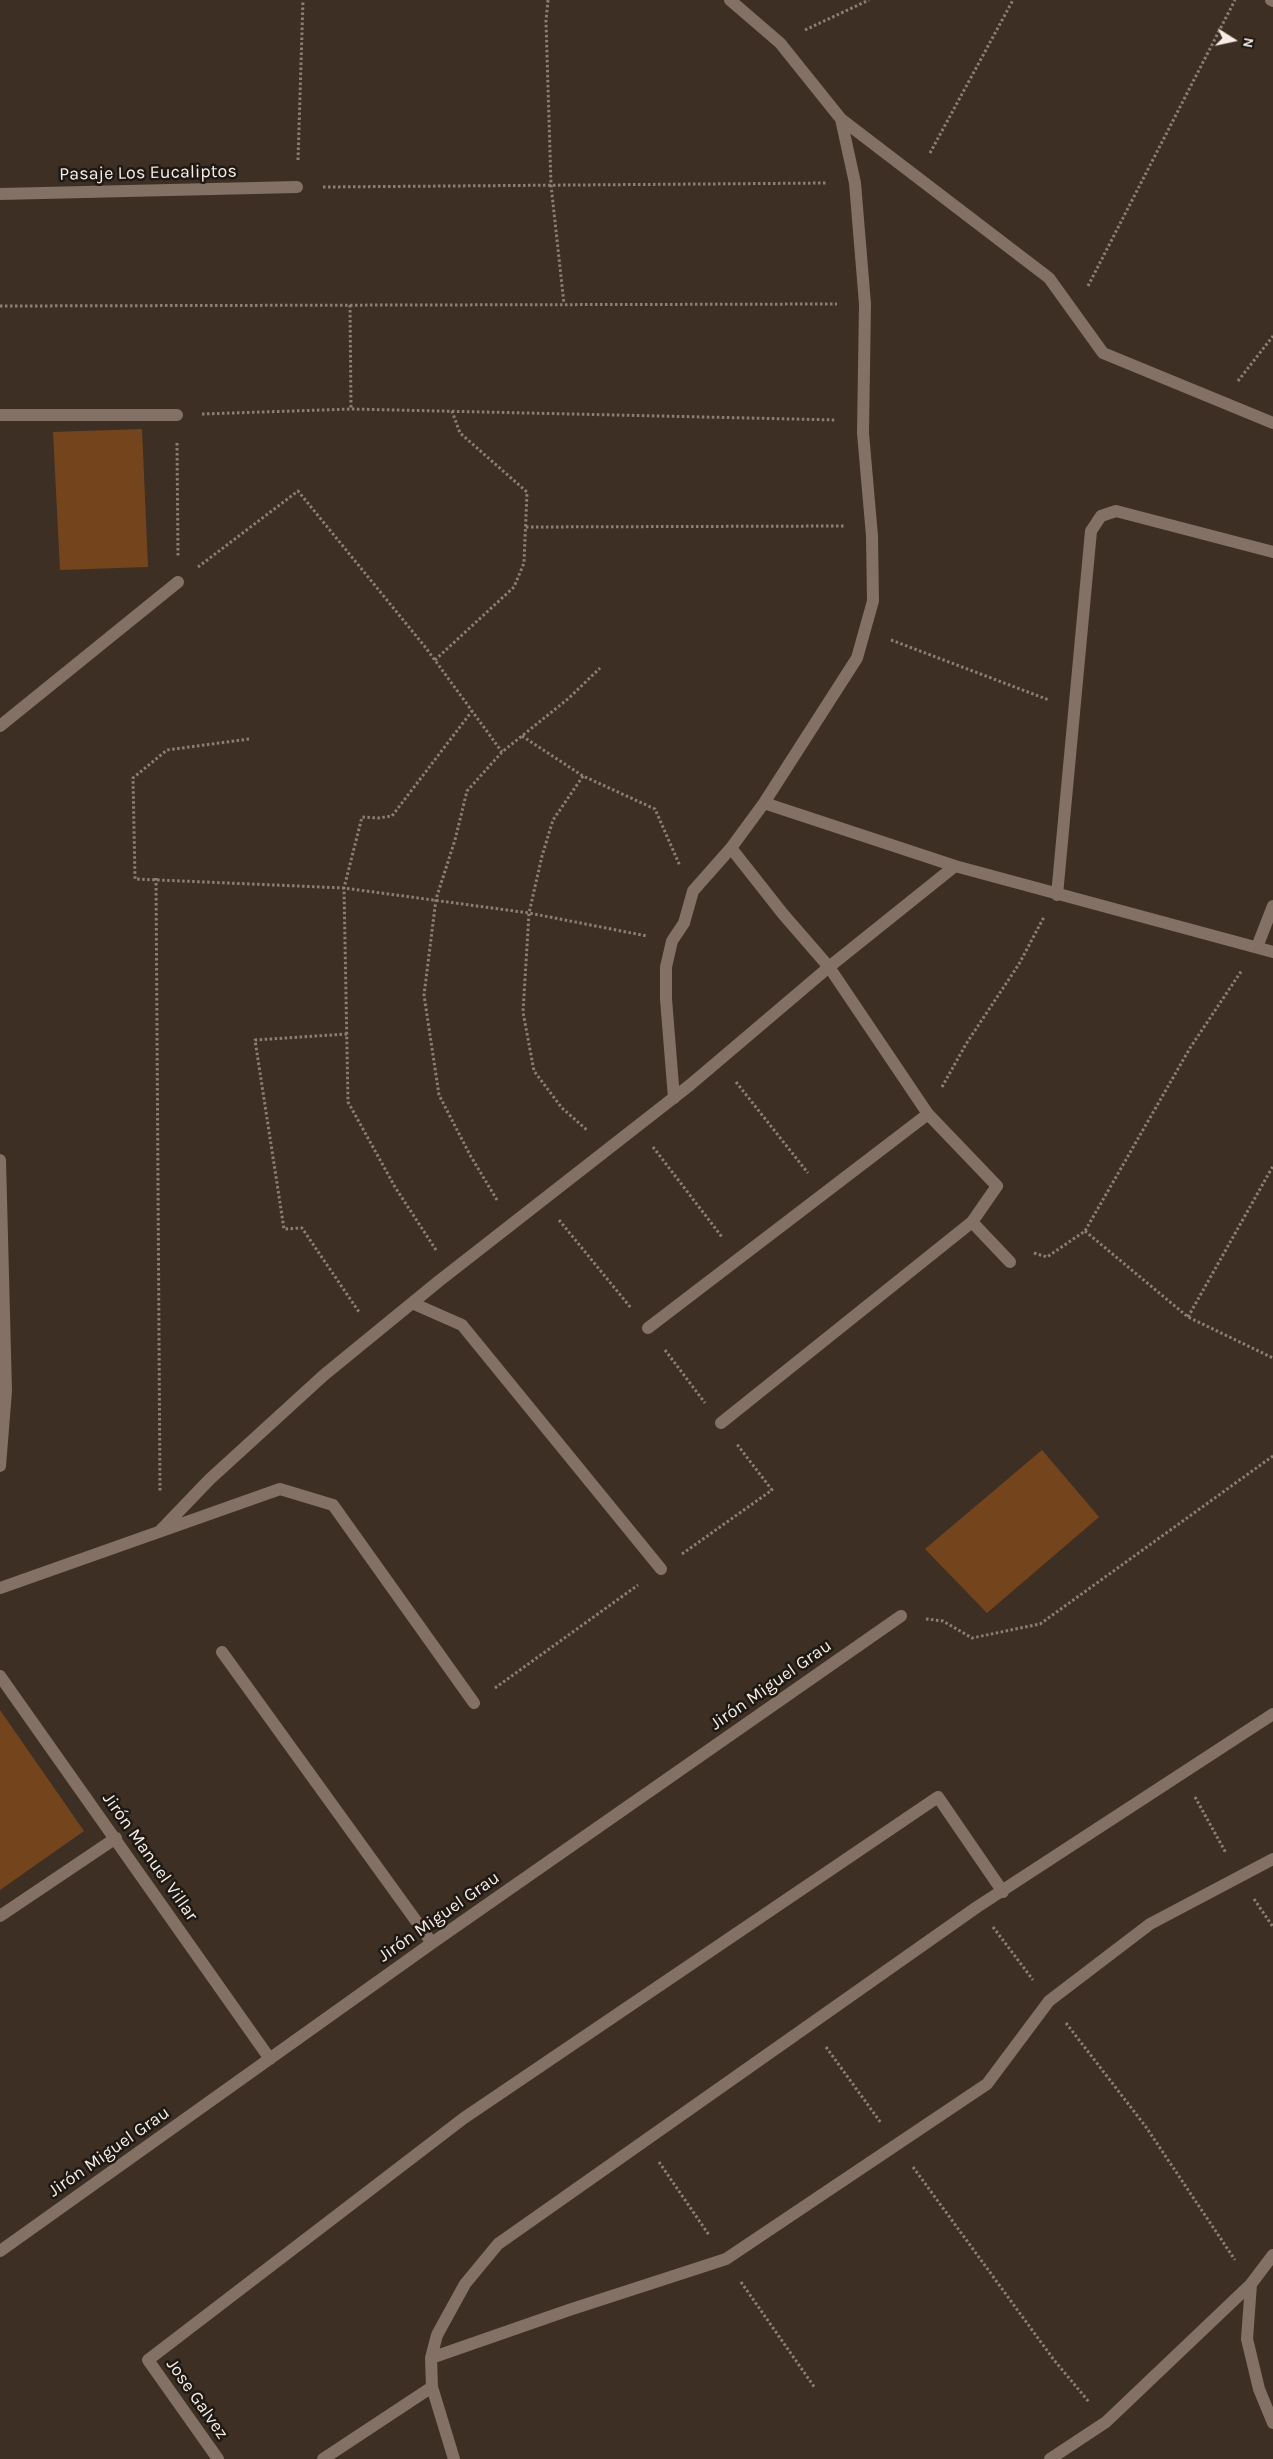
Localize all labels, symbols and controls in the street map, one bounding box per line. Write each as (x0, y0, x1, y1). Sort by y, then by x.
north arrow (1208, 15, 1258, 65)
text: N (1239, 36, 1258, 49)
street label: Pasaje Los Eucaliptos (59, 161, 237, 185)
street label: Jirón Miguel Grau (706, 1635, 836, 1735)
street label: Jirón Manuel Villar (98, 1789, 202, 1925)
street label: Jirón Miguel Grau (374, 1867, 504, 1967)
street label: Jirón Miguel Grau (44, 2102, 174, 2202)
street label: Jose Galvez (161, 2355, 233, 2443)

